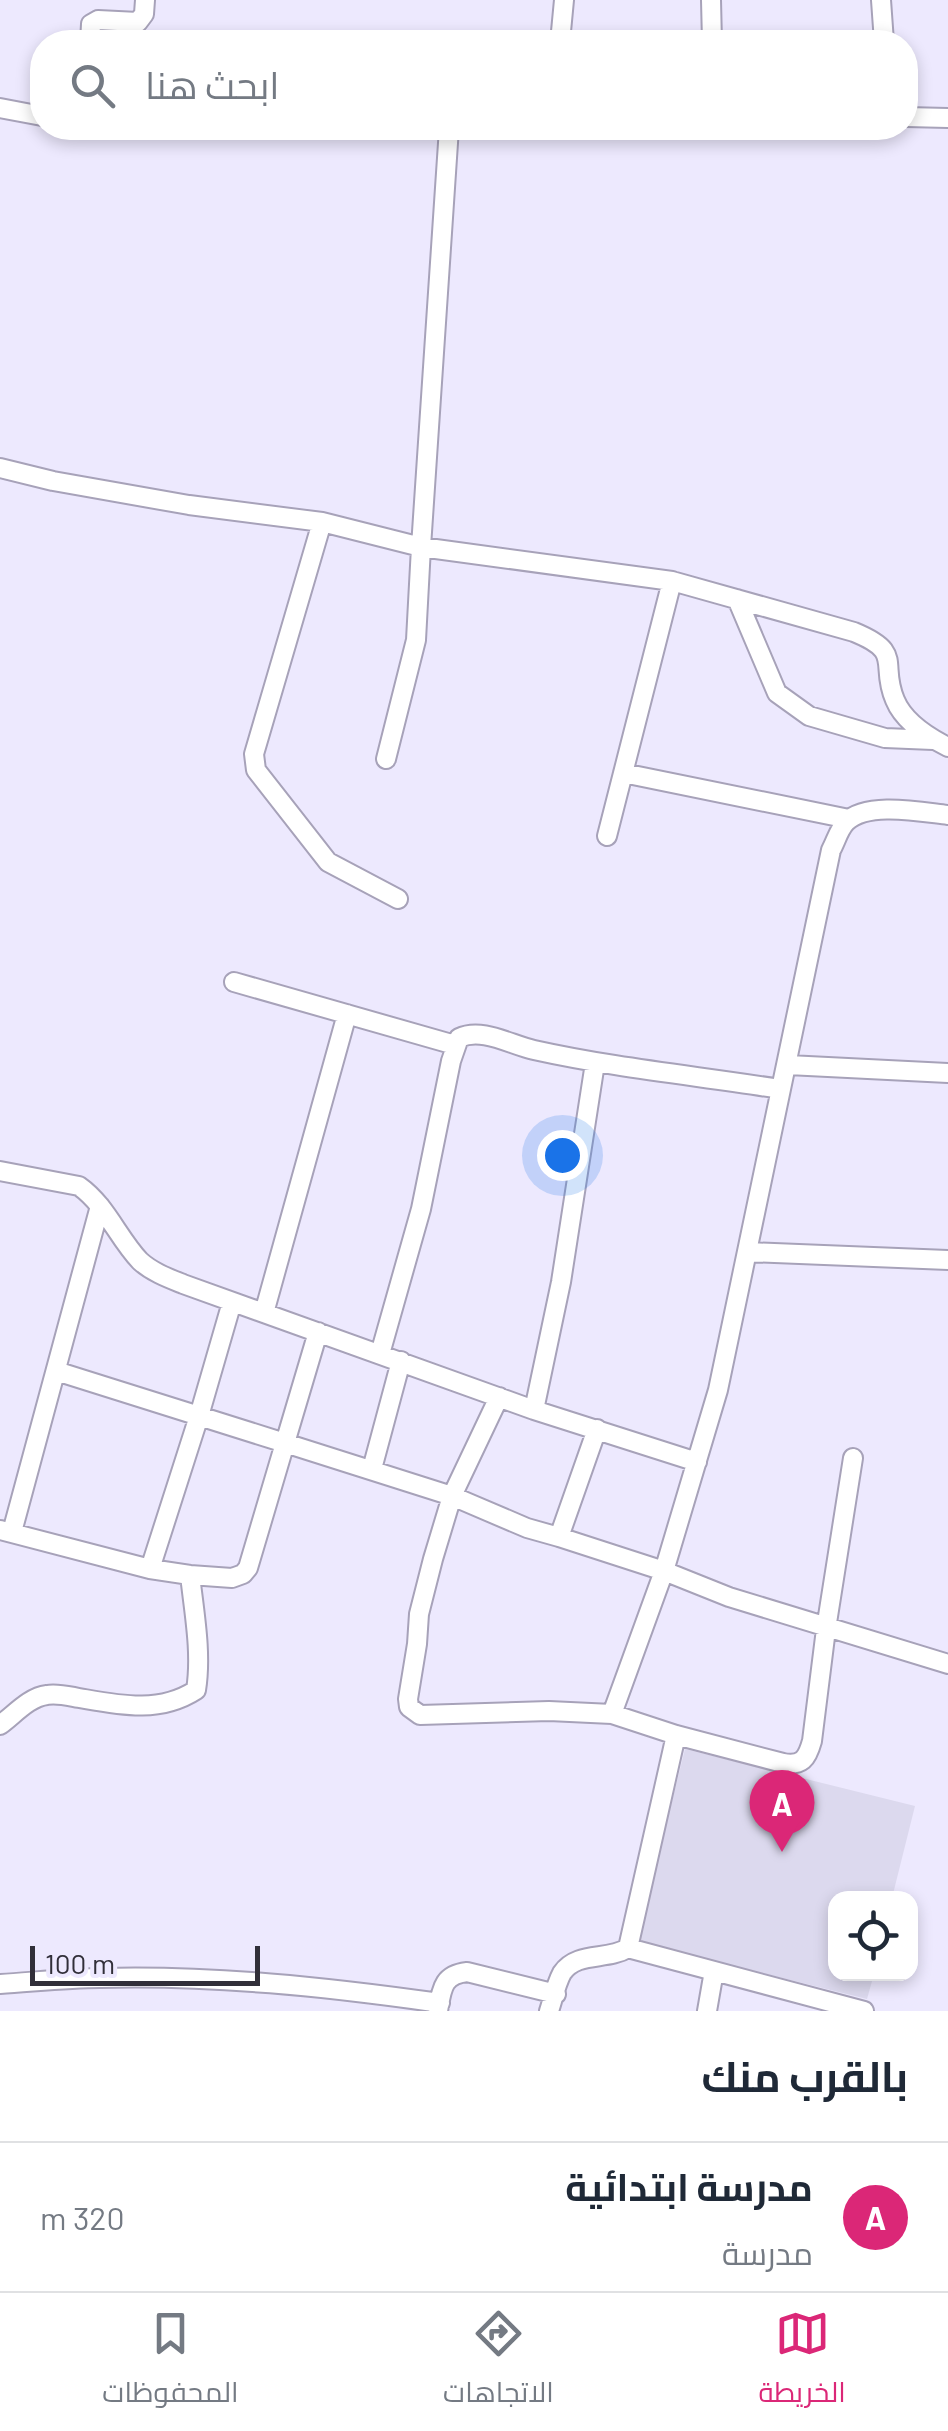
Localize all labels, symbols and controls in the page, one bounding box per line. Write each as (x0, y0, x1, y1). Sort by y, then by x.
search box (30, 30, 918, 140)
icon: search (65, 58, 120, 113)
text: ابحث هنا (145, 61, 280, 107)
your location (537, 1130, 588, 1181)
pin: A (750, 1770, 814, 1852)
map controls (828, 1891, 918, 1981)
button: locate (828, 1891, 918, 1981)
scale bar (30, 1941, 260, 1986)
text: 100 m (45, 1946, 115, 1980)
text: بالقرب منك (701, 2050, 908, 2100)
text: مدرسة ابتدائية (565, 2163, 813, 2209)
text: 320 m (40, 2198, 125, 2236)
text: A (865, 2198, 886, 2236)
text: مدرسة (722, 2233, 813, 2271)
tab: المحفوظات (102, 2306, 239, 2418)
tab: الاتجاهات (443, 2306, 554, 2418)
tab: الخريطة (758, 2306, 846, 2418)

